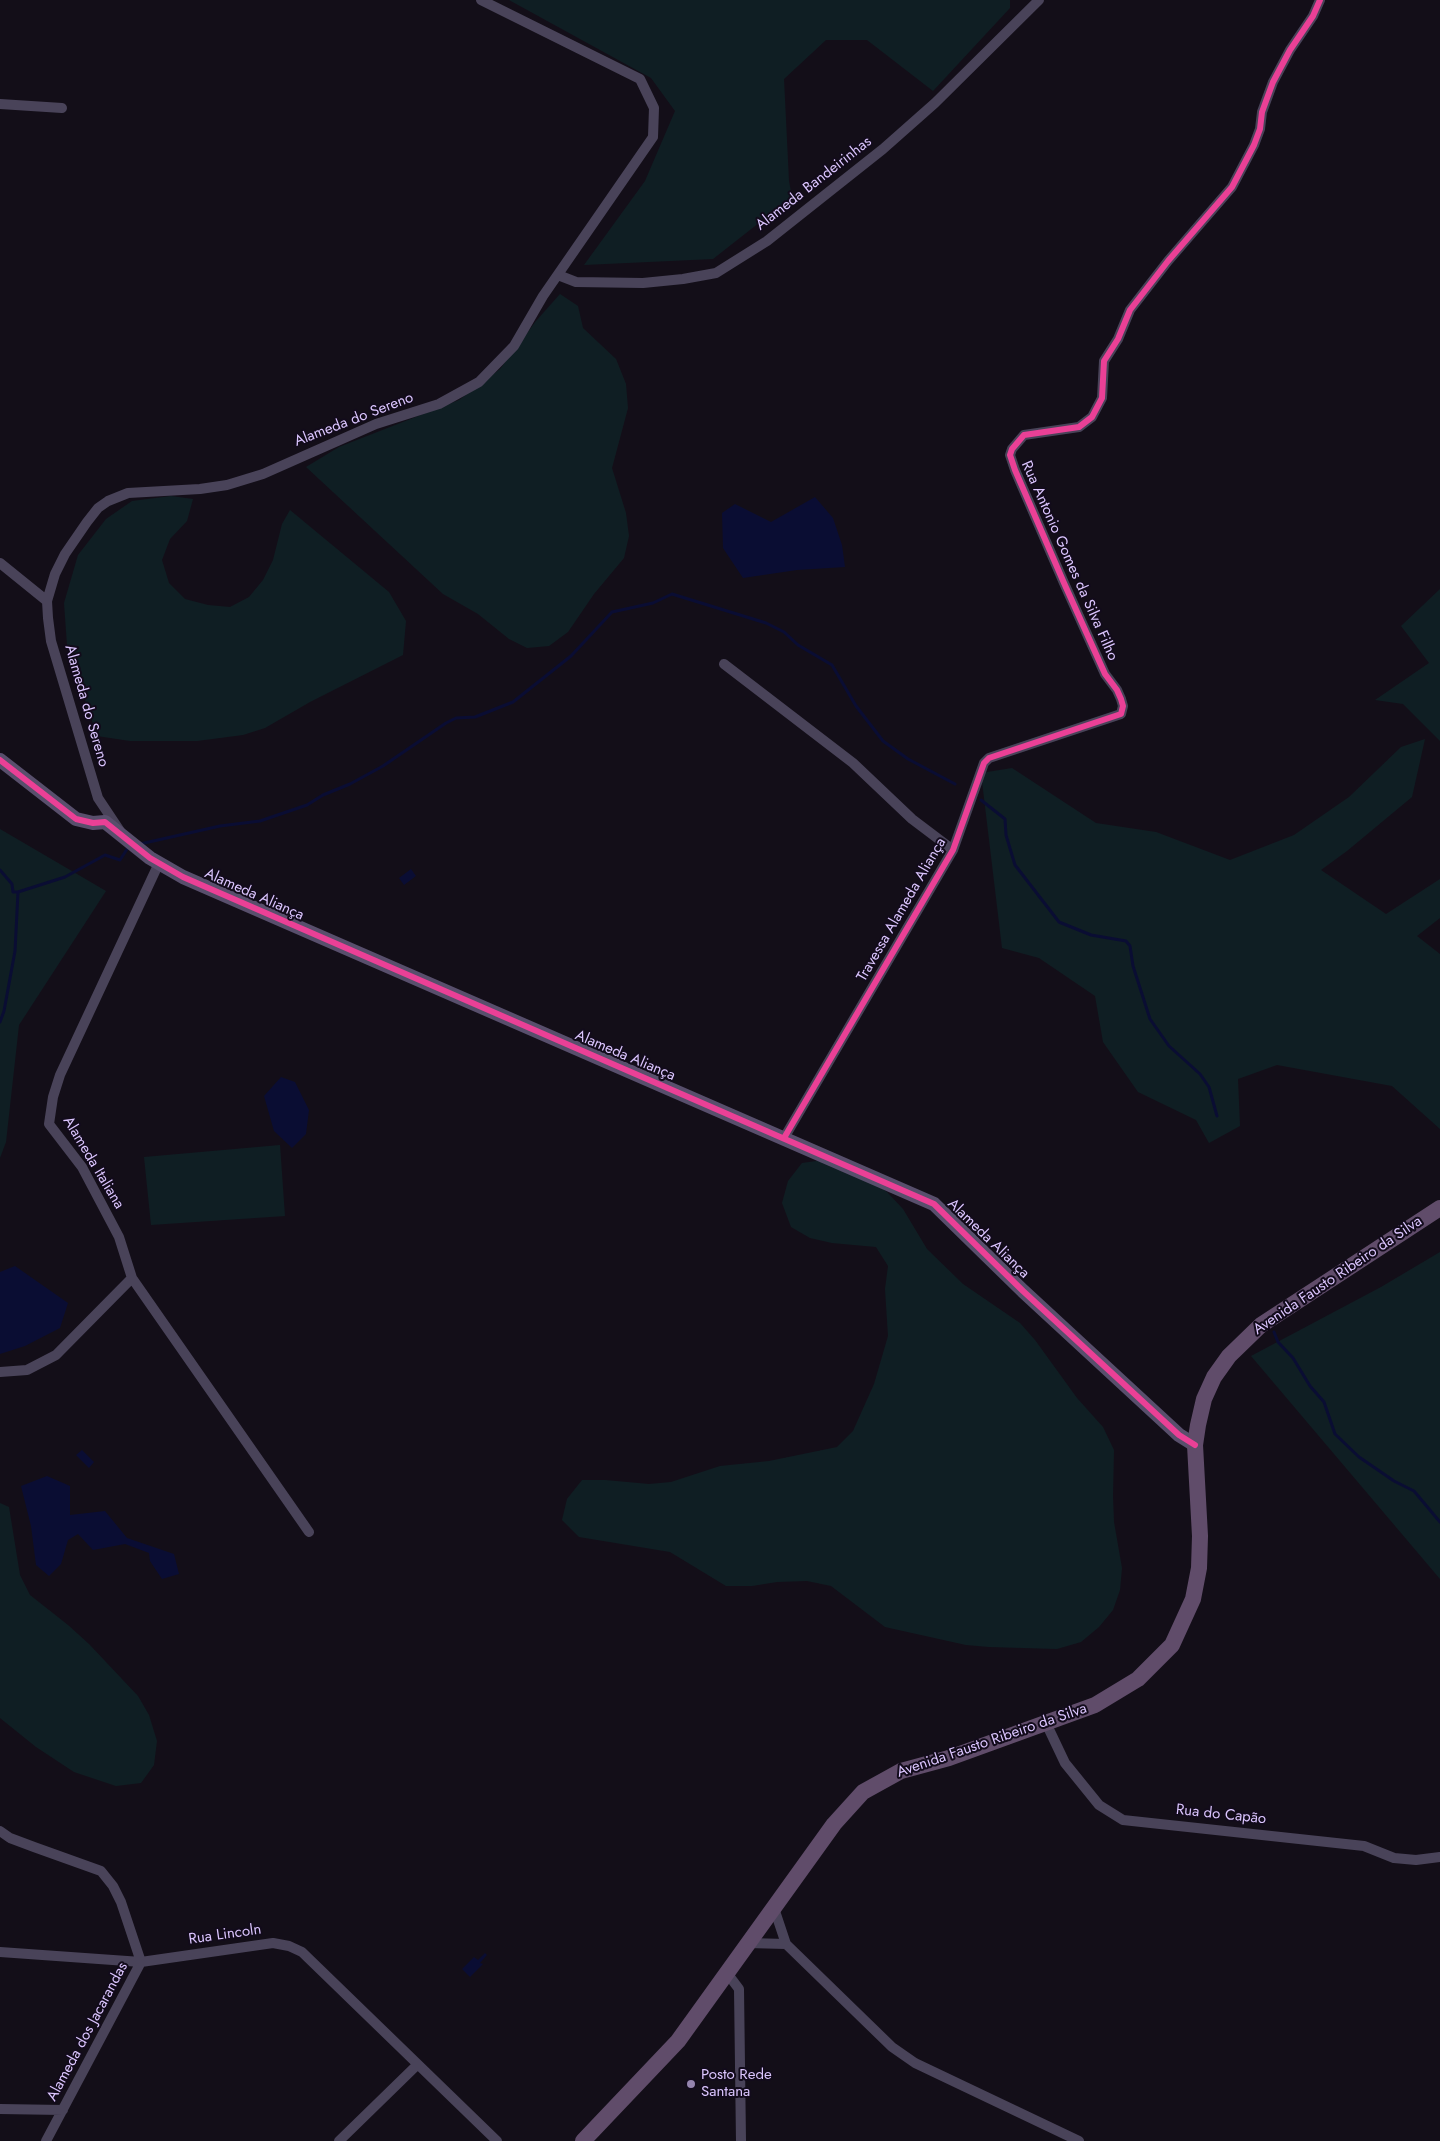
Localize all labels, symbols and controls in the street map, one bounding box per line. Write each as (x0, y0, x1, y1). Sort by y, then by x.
street label: Alameda Bandeirinhas (753, 133, 875, 235)
street label: Alameda do Sereno (292, 389, 416, 451)
street label: Rua Antonio Gomes da Silva Filho (1017, 458, 1121, 664)
street label: Alameda do Sereno (60, 643, 112, 769)
street label: Travessa Alameda Aliança (853, 835, 951, 985)
street label: Alameda Aliança (201, 865, 307, 925)
street label: Alameda Aliança (572, 1027, 678, 1085)
street label: Alameda Italiana (58, 1114, 128, 1212)
street label: Alameda Aliança (943, 1195, 1033, 1283)
street label: Avenida Fausto Ribeiro da Silva (1250, 1213, 1426, 1339)
street label: Avenida Fausto Ribeiro da Silva (895, 1700, 1089, 1782)
street label: Rua do Capão (1175, 1801, 1267, 1829)
street label: Rua Lincoln (188, 1921, 262, 1949)
street label: Alameda dos Jacarandas (44, 1959, 132, 2105)
place label: Posto Rede Santana (701, 2066, 772, 2101)
marker: Posto Rede Santana (685, 2078, 697, 2090)

